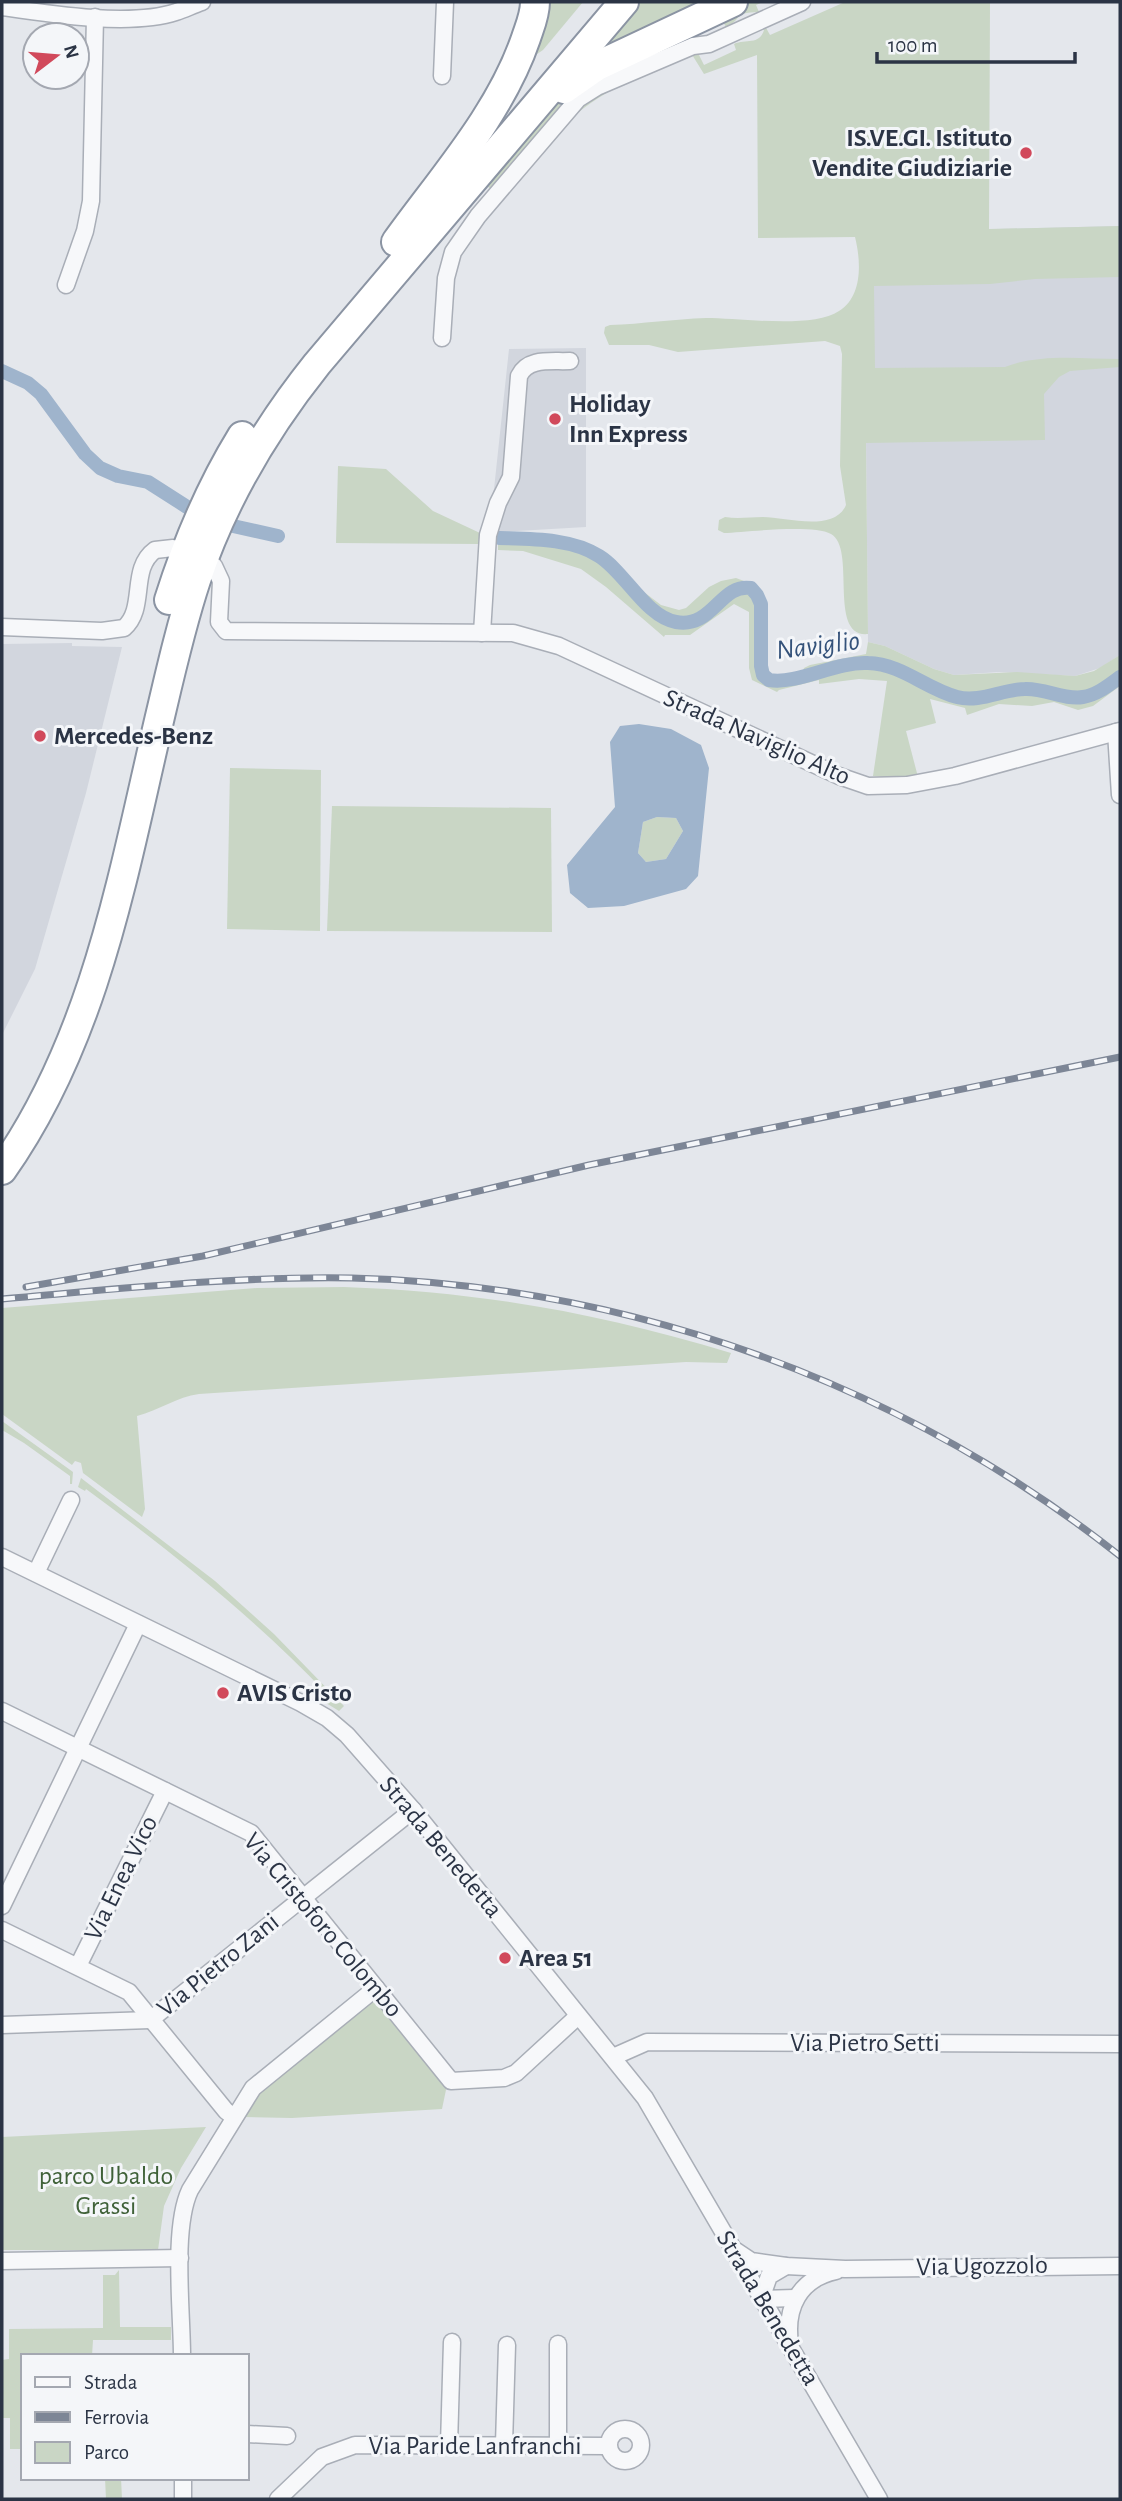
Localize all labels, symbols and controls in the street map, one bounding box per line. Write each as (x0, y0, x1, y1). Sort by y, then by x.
north arrow (21, 21, 91, 91)
scale bar (877, 21, 1075, 65)
text: 100 m (888, 35, 938, 56)
text: N (60, 43, 82, 61)
place label: IS.VE.GI. Istituto Vendite Giudiziarie (812, 125, 1012, 181)
marker: IS.VE.GI. Istituto Vendite Giudiziarie (1018, 145, 1034, 161)
place label: Holiday Inn Express (569, 391, 688, 447)
marker: Holiday Inn Express (547, 411, 563, 427)
water label: Naviglio (775, 627, 861, 665)
street label: Strada Naviglio Alto (660, 684, 854, 790)
place label: Mercedes-Benz (54, 723, 213, 749)
marker: Mercedes-Benz (32, 728, 48, 744)
place label: AVIS Cristo (237, 1680, 352, 1706)
marker: AVIS Cristo (215, 1685, 231, 1701)
street label: Strada Benedetta (375, 1771, 507, 1923)
street label: Via Enea Vico (80, 1812, 162, 1944)
street label: Via Cristoforo Colombo (239, 1828, 407, 2022)
street label: Via Pietro Zani (152, 1908, 284, 2022)
place label: Area 51 (519, 1945, 593, 1971)
marker: Area 51 (497, 1950, 513, 1966)
street label: Via Pietro Setti (790, 2030, 940, 2056)
park label: parco Ubaldo Grassi (39, 2163, 173, 2219)
street label: Strada Benedetta (712, 2226, 824, 2390)
street label: Via Ugozzolo (916, 2252, 1048, 2280)
legend (21, 2354, 248, 2480)
text: Strada (84, 2372, 138, 2393)
text: Ferrovia (84, 2407, 150, 2428)
street label: Via Paride Lanfranchi (368, 2433, 582, 2459)
text: Parco (84, 2442, 129, 2463)

